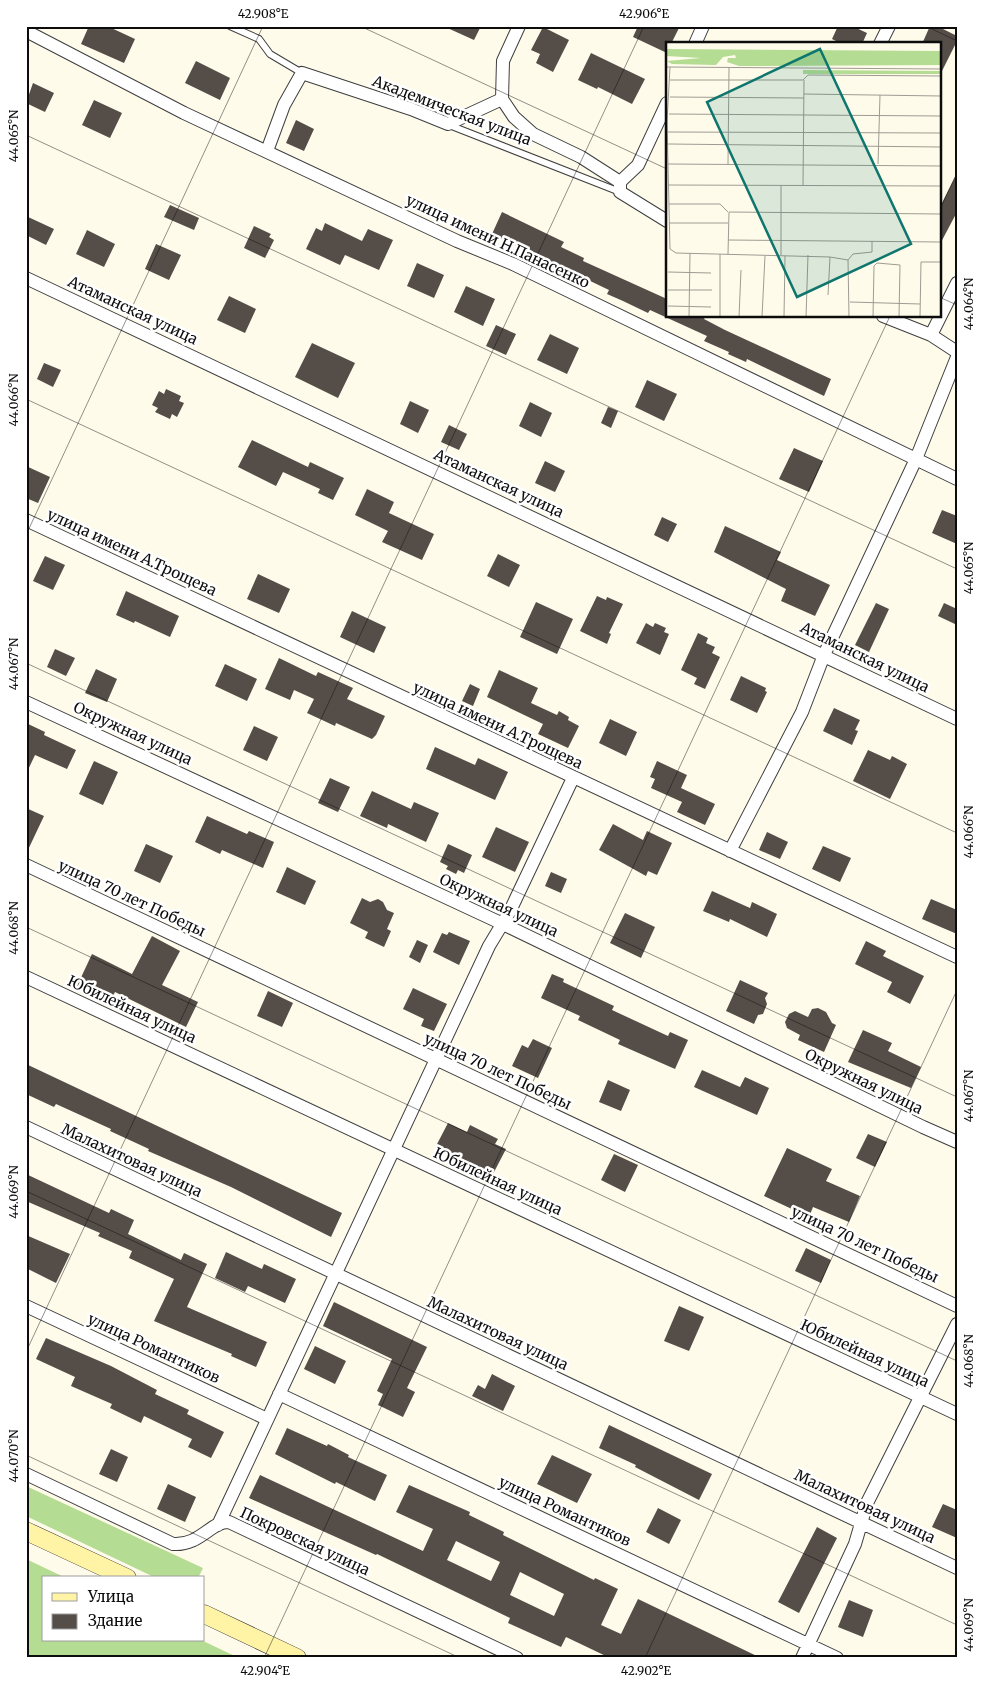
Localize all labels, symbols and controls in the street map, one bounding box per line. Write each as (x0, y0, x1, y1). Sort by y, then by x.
text: 42.908°E (238, 6, 289, 21)
text: 42.906°E (619, 6, 669, 21)
inset map (666, 42, 940, 318)
street label: Академическая улица (369, 71, 534, 149)
text: 44.065°N (6, 109, 21, 162)
street label: улица имени Н.Панасенко (403, 190, 593, 292)
street label: Атаманская улица (64, 271, 201, 348)
text: 44.064°N (961, 277, 976, 330)
text: 44.066°N (6, 373, 21, 426)
street label: Атаманская улица (430, 444, 567, 521)
street label: улица имени А.Трощева (44, 504, 220, 600)
text: 44.065°N (961, 541, 976, 594)
street label: Атаманская улица (797, 617, 933, 696)
text: 44.067°N (6, 637, 21, 690)
street label: улица имени А.Трощева (410, 677, 586, 773)
street label: Окружная улица (71, 697, 195, 769)
text: 44.066°N (961, 805, 976, 858)
street label: улица 70 лет Победы (55, 856, 209, 941)
street label: Окружная улица (437, 869, 561, 941)
text: 44.068°N (6, 901, 21, 955)
street label: Юбилейная улица (65, 971, 199, 1047)
street label: улица 70 лет Победы (421, 1029, 575, 1114)
street label: Окружная улица (802, 1044, 926, 1118)
text: 44.067°N (961, 1069, 976, 1122)
street label: Малахитовая улица (59, 1119, 205, 1201)
street label: Юбилейная улица (431, 1143, 565, 1219)
text: 44.069°N (6, 1165, 21, 1219)
street label: улица 70 лет Победы (788, 1202, 942, 1287)
street label: Малахитовая улица (425, 1292, 571, 1374)
street label: улица Романтиков (85, 1309, 223, 1387)
street label: Юбилейная улица (798, 1315, 932, 1391)
text: 44.068°N (961, 1334, 976, 1388)
text: 44.070°N (6, 1429, 21, 1483)
street label: Малахитовая улица (792, 1465, 938, 1547)
street label: улица Романтиков (496, 1472, 634, 1550)
street label: Покровская улица (237, 1503, 373, 1579)
legend (42, 1576, 205, 1642)
text: Улица (87, 1587, 134, 1606)
text: 44.069°N (961, 1598, 976, 1652)
text: Здание (88, 1611, 142, 1630)
text: 42.904°E (240, 1663, 290, 1678)
text: 42.902°E (621, 1663, 672, 1678)

